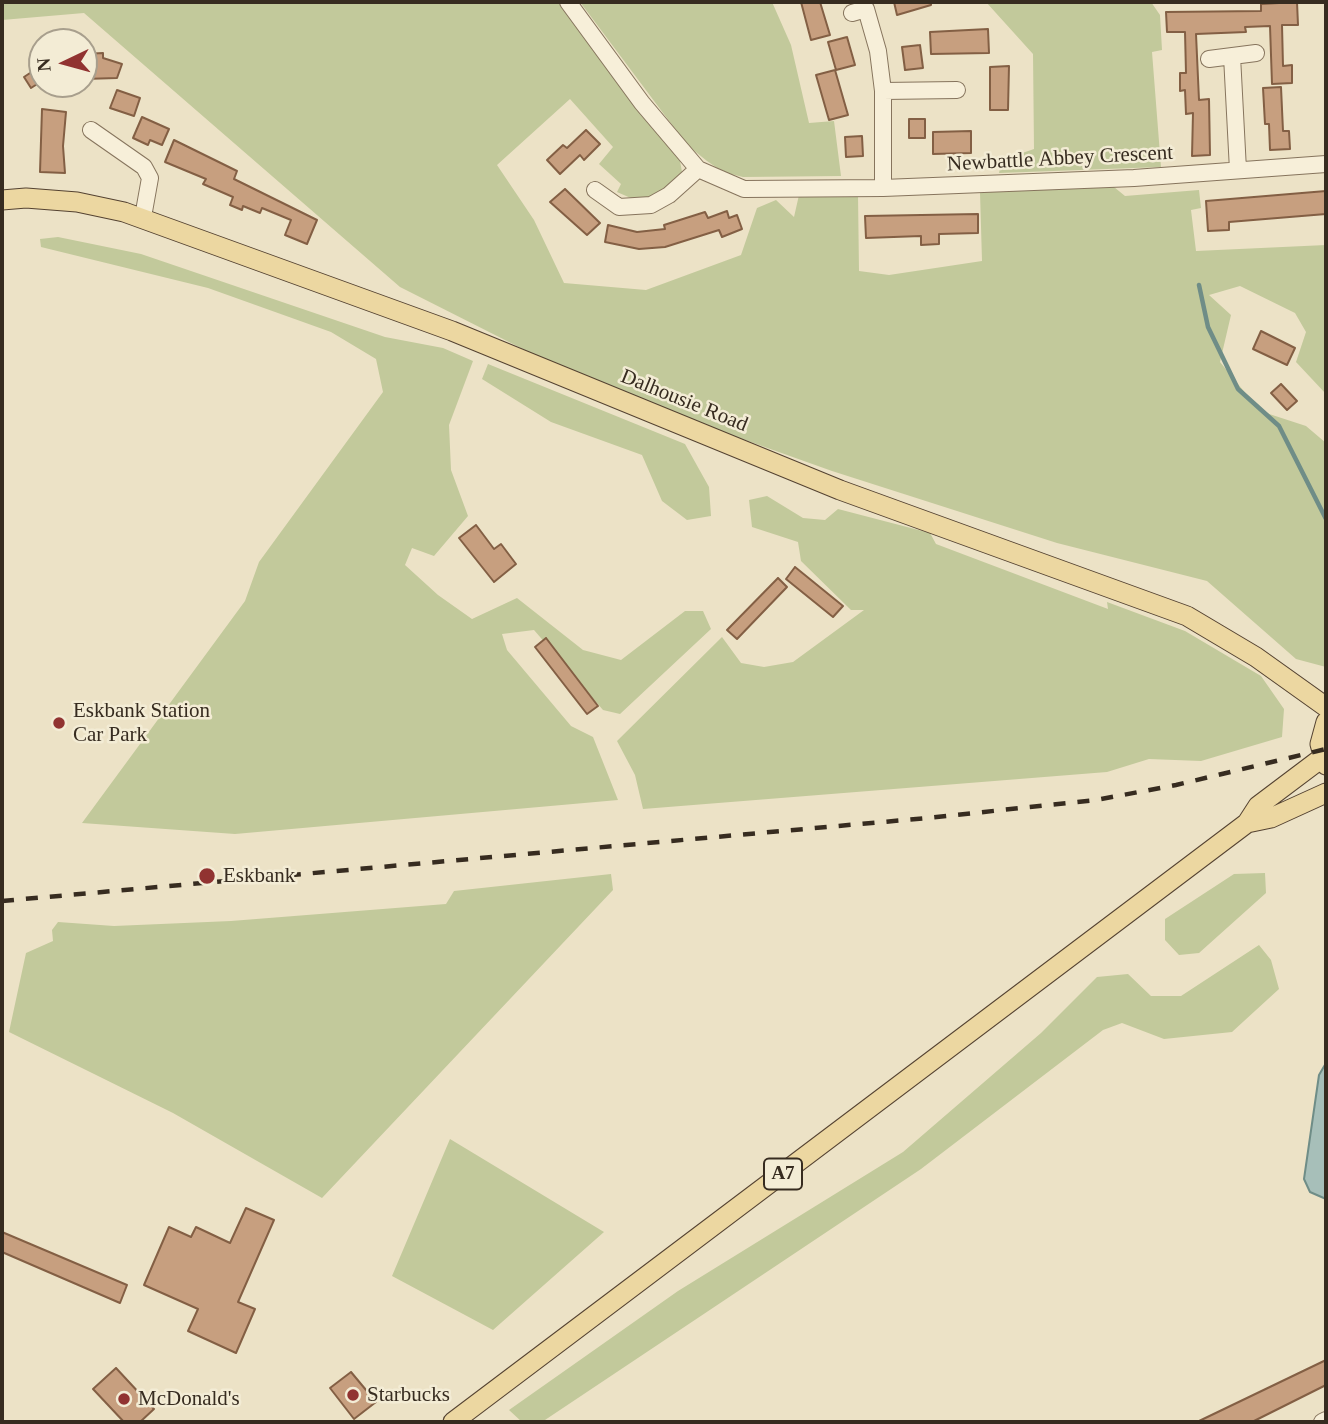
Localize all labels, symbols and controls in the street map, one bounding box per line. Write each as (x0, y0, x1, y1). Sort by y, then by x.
north arrow (28, 28, 98, 98)
text: N (33, 57, 55, 72)
street label: Newbattle Abbey Crescent (946, 140, 1174, 178)
street label: Dalhousie Road (617, 364, 751, 438)
place label: Eskbank Station Car Park (73, 698, 210, 748)
marker: Eskbank Station Car Park (51, 715, 67, 731)
place label: Eskbank (223, 863, 295, 889)
marker: Eskbank (197, 866, 217, 886)
road number: A7 (764, 1158, 802, 1190)
place label: Starbucks (367, 1382, 450, 1408)
place label: McDonald's (138, 1386, 240, 1412)
marker: Starbucks (345, 1387, 361, 1403)
marker: McDonald's (116, 1391, 132, 1407)

